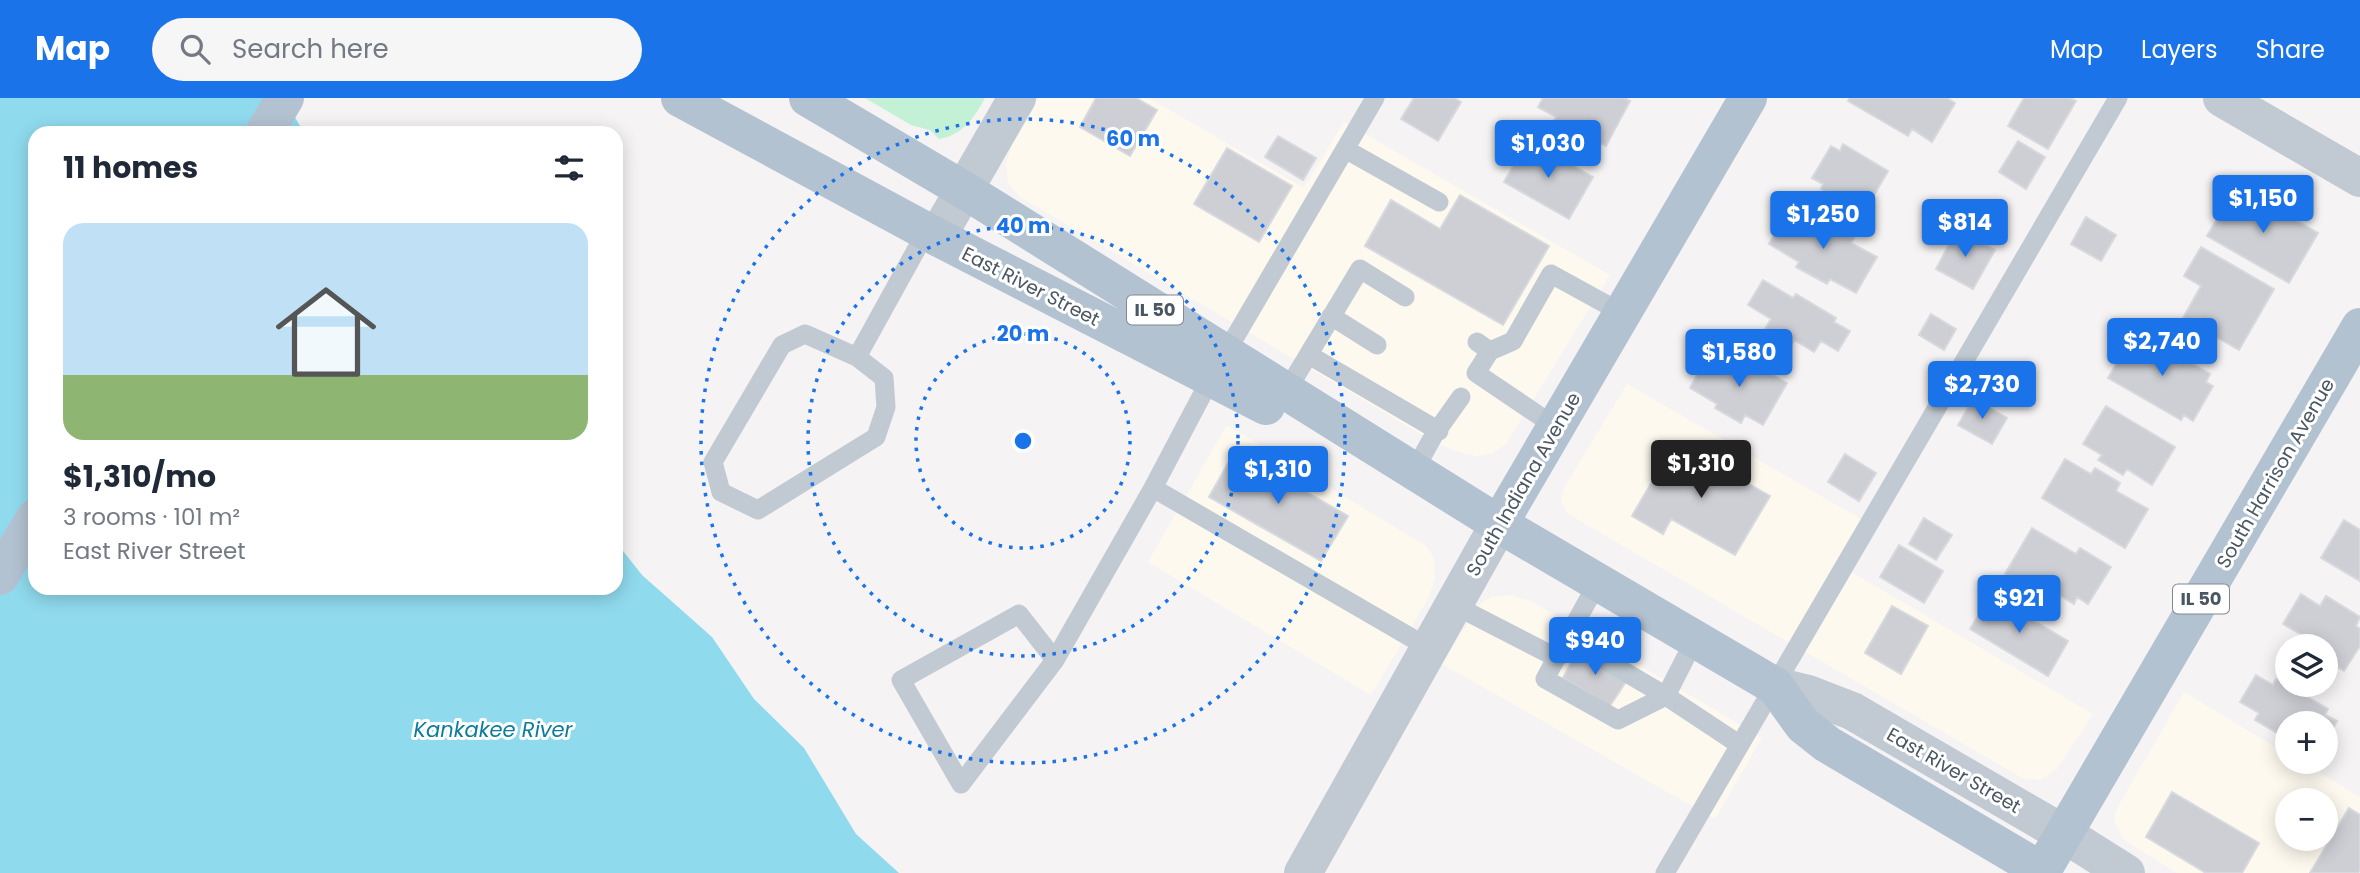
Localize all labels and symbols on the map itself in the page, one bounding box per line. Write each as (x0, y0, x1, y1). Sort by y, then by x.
pin: $1,030 (1491, 120, 1605, 180)
text: 60 m (1106, 124, 1160, 153)
pin: $1,150 (2206, 176, 2320, 235)
pin: $1,250 (1766, 192, 1880, 251)
pin: $814 (1924, 200, 2006, 259)
text: 40 m (996, 211, 1050, 240)
street label: East River Street (957, 240, 1104, 333)
road number: IL 50 (1127, 295, 1183, 324)
pin: $2,740 (2105, 318, 2219, 378)
text: 20 m (997, 319, 1049, 348)
pin: $1,580 (1682, 330, 1796, 389)
pin: $2,730 (1925, 362, 2039, 421)
street label: South Harrison Avenue (2210, 373, 2341, 573)
street label: South Indiana Avenue (1460, 387, 1587, 581)
centre of rings (1011, 429, 1035, 453)
pin: $1,310 (1644, 440, 1758, 500)
pin: $1,310 (1221, 446, 1335, 506)
pin: $921 (1978, 575, 2060, 635)
road number: IL 50 (2173, 584, 2229, 614)
pin: $940 (1554, 618, 1636, 677)
water label: Kankakee River (414, 715, 574, 744)
street label: East River Street (1882, 721, 2026, 820)

